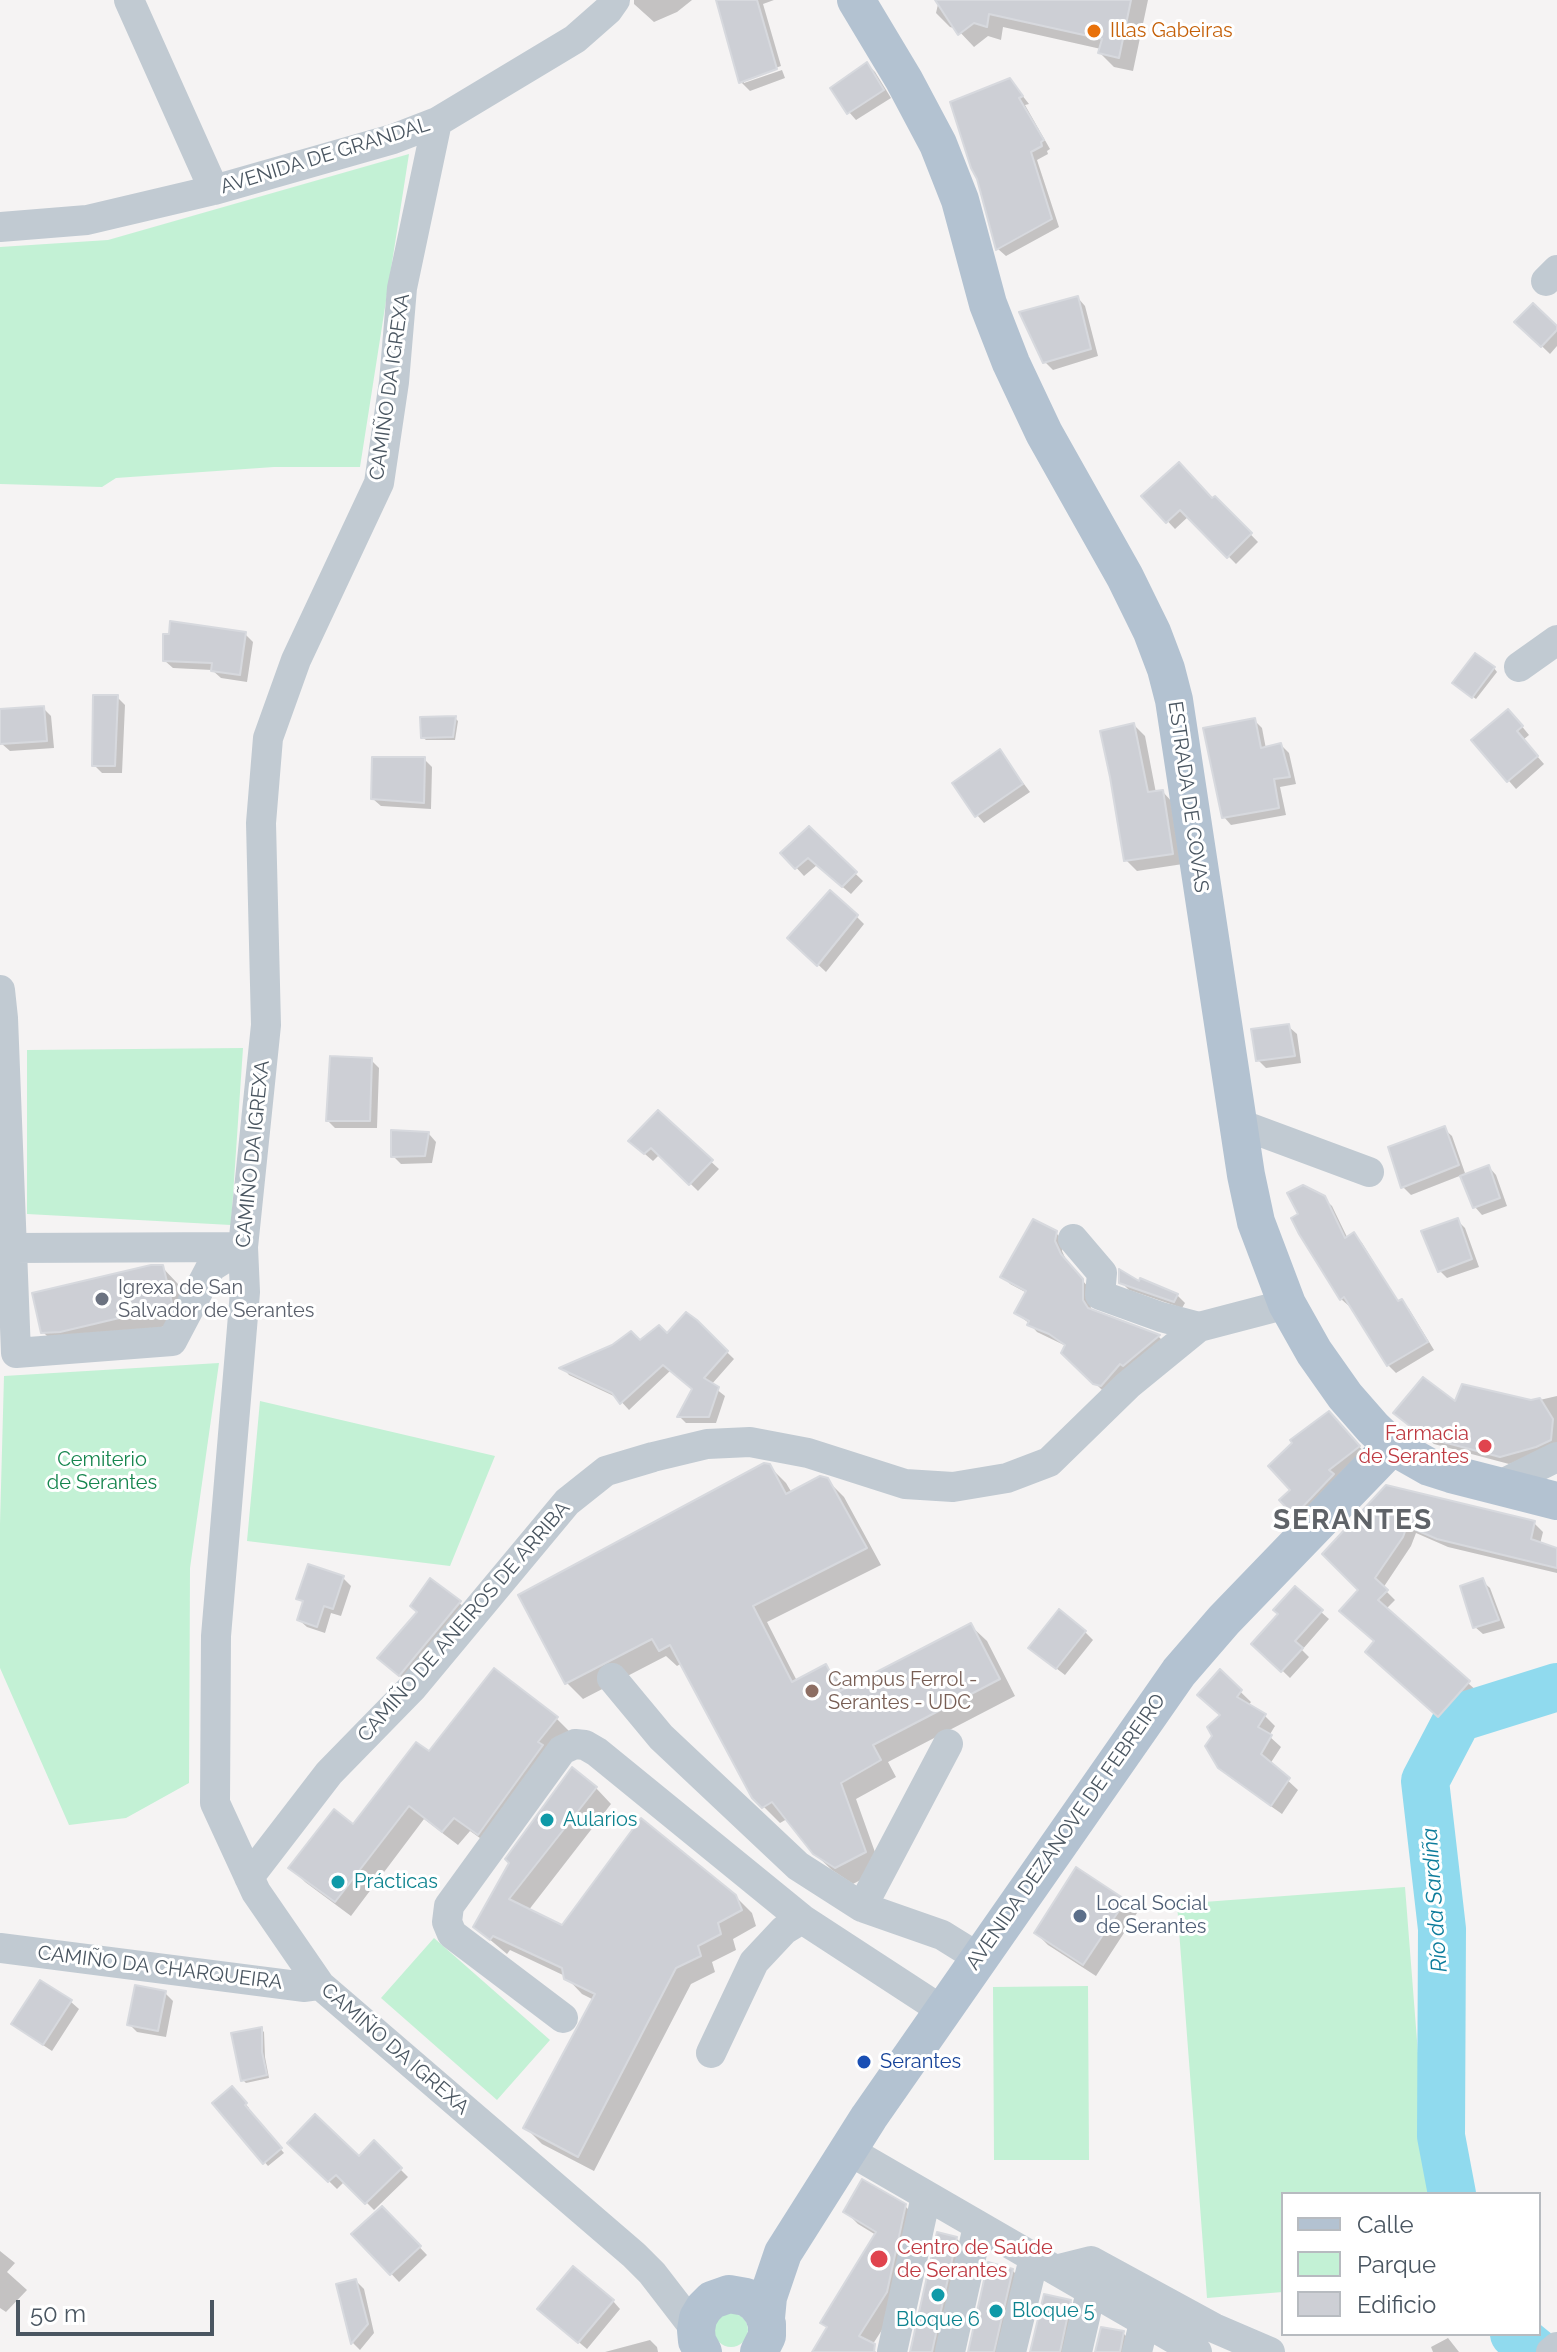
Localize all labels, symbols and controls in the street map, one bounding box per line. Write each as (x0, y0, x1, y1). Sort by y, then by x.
place label: Illas Gabeiras (1110, 19, 1233, 43)
marker: Illas Gabeiras (1085, 22, 1103, 40)
street label: AVENIDA DE GRANDAL (217, 113, 433, 199)
street label: CAMIÑO DA IGREXA (365, 292, 415, 482)
street label: ESTRADA DE COVAS (1163, 700, 1213, 894)
street label: CAMIÑO DA IGREXA (231, 1059, 275, 1249)
place label: Igrexa de San Salvador de Serantes (118, 1276, 314, 1323)
marker: Igrexa de San Salvador de Serantes (93, 1290, 111, 1308)
place label: Farmacia de Serantes (1358, 1422, 1469, 1469)
marker: Farmacia de Serantes (1476, 1437, 1494, 1455)
park label: Cemiterio de Serantes (47, 1448, 157, 1495)
street label: CAMIÑO DE ANEIROS DE ARRIBA (353, 1497, 575, 1747)
district label: SERANTES (1273, 1504, 1433, 1538)
place label: Campus Ferrol - Serantes - UDC (828, 1668, 977, 1715)
marker: Campus Ferrol - Serantes - UDC (803, 1682, 821, 1700)
street label: AVENIDA DEZANOVE DE FEBREIRO (961, 1689, 1171, 1975)
place label: Aularios (563, 1808, 637, 1832)
marker: Aularios (538, 1811, 556, 1829)
water label: Río da Sardiña (1417, 1827, 1453, 1973)
place label: Prácticas (354, 1870, 438, 1894)
marker: Prácticas (329, 1873, 347, 1891)
place label: Local Social de Serantes (1096, 1892, 1207, 1939)
marker: Local Social de Serantes (1071, 1907, 1089, 1925)
street label: CAMIÑO DA CHARQUEIRA (36, 1941, 284, 1995)
street label: CAMIÑO DA IGREXA (316, 1978, 474, 2120)
place label: Serantes (880, 2050, 961, 2074)
marker: Serantes (855, 2053, 873, 2071)
legend (1281, 2192, 1541, 2336)
text: Calle (1357, 2210, 1414, 2239)
place label: Centro de Saúde de Serantes (897, 2236, 1053, 2283)
marker: Centro de Saúde de Serantes (868, 2248, 890, 2270)
text: Parque (1357, 2250, 1436, 2279)
scale bar (20, 2284, 218, 2334)
marker: Bloque 6 (929, 2286, 947, 2304)
text: Edificio (1357, 2290, 1436, 2319)
text: 50 m (30, 2299, 86, 2328)
place label: Bloque 5 (1012, 2299, 1095, 2323)
marker: Bloque 5 (987, 2302, 1005, 2320)
place label: Bloque 6 (896, 2308, 980, 2332)

